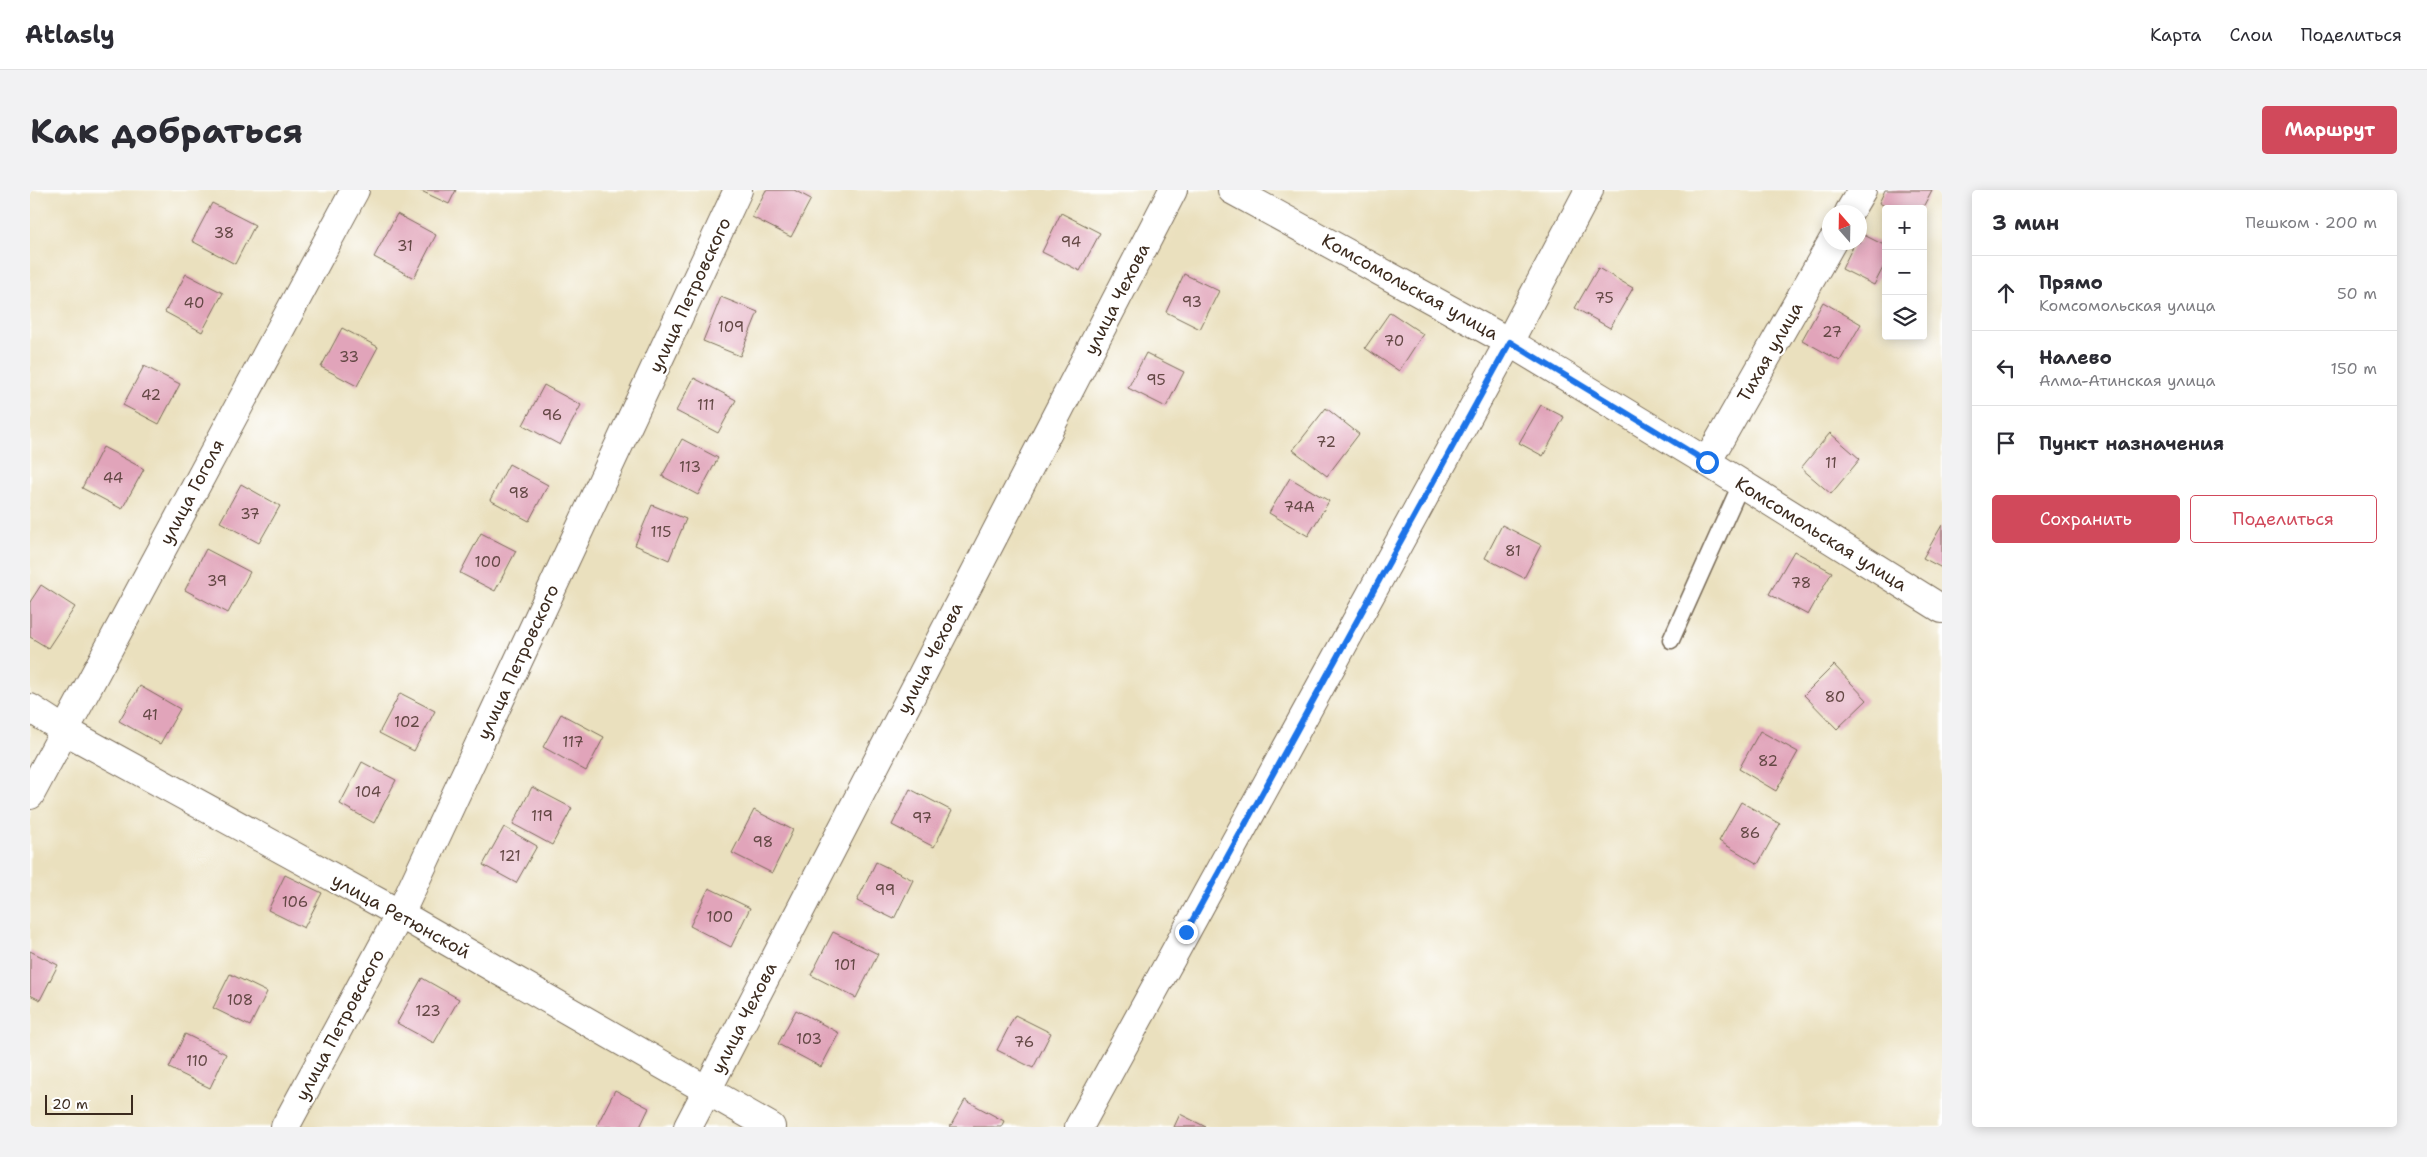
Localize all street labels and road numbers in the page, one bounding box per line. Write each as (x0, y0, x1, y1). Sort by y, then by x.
street label: улица Петровского (644, 214, 736, 376)
street label: Комсомольская улица (1317, 228, 1503, 346)
street label: улица Чехова (1079, 239, 1155, 359)
street label: Тихая улица (1732, 298, 1808, 406)
street label: улица Гоголя (154, 435, 230, 549)
street label: Комсомольская улица (1730, 471, 1912, 597)
street label: улица Петровского (472, 581, 564, 743)
street label: улица Чехова (892, 598, 968, 718)
street label: улица Ретюнской (327, 868, 475, 964)
street label: улица Петровского (290, 945, 390, 1105)
street label: улица Чехова (706, 958, 782, 1078)

